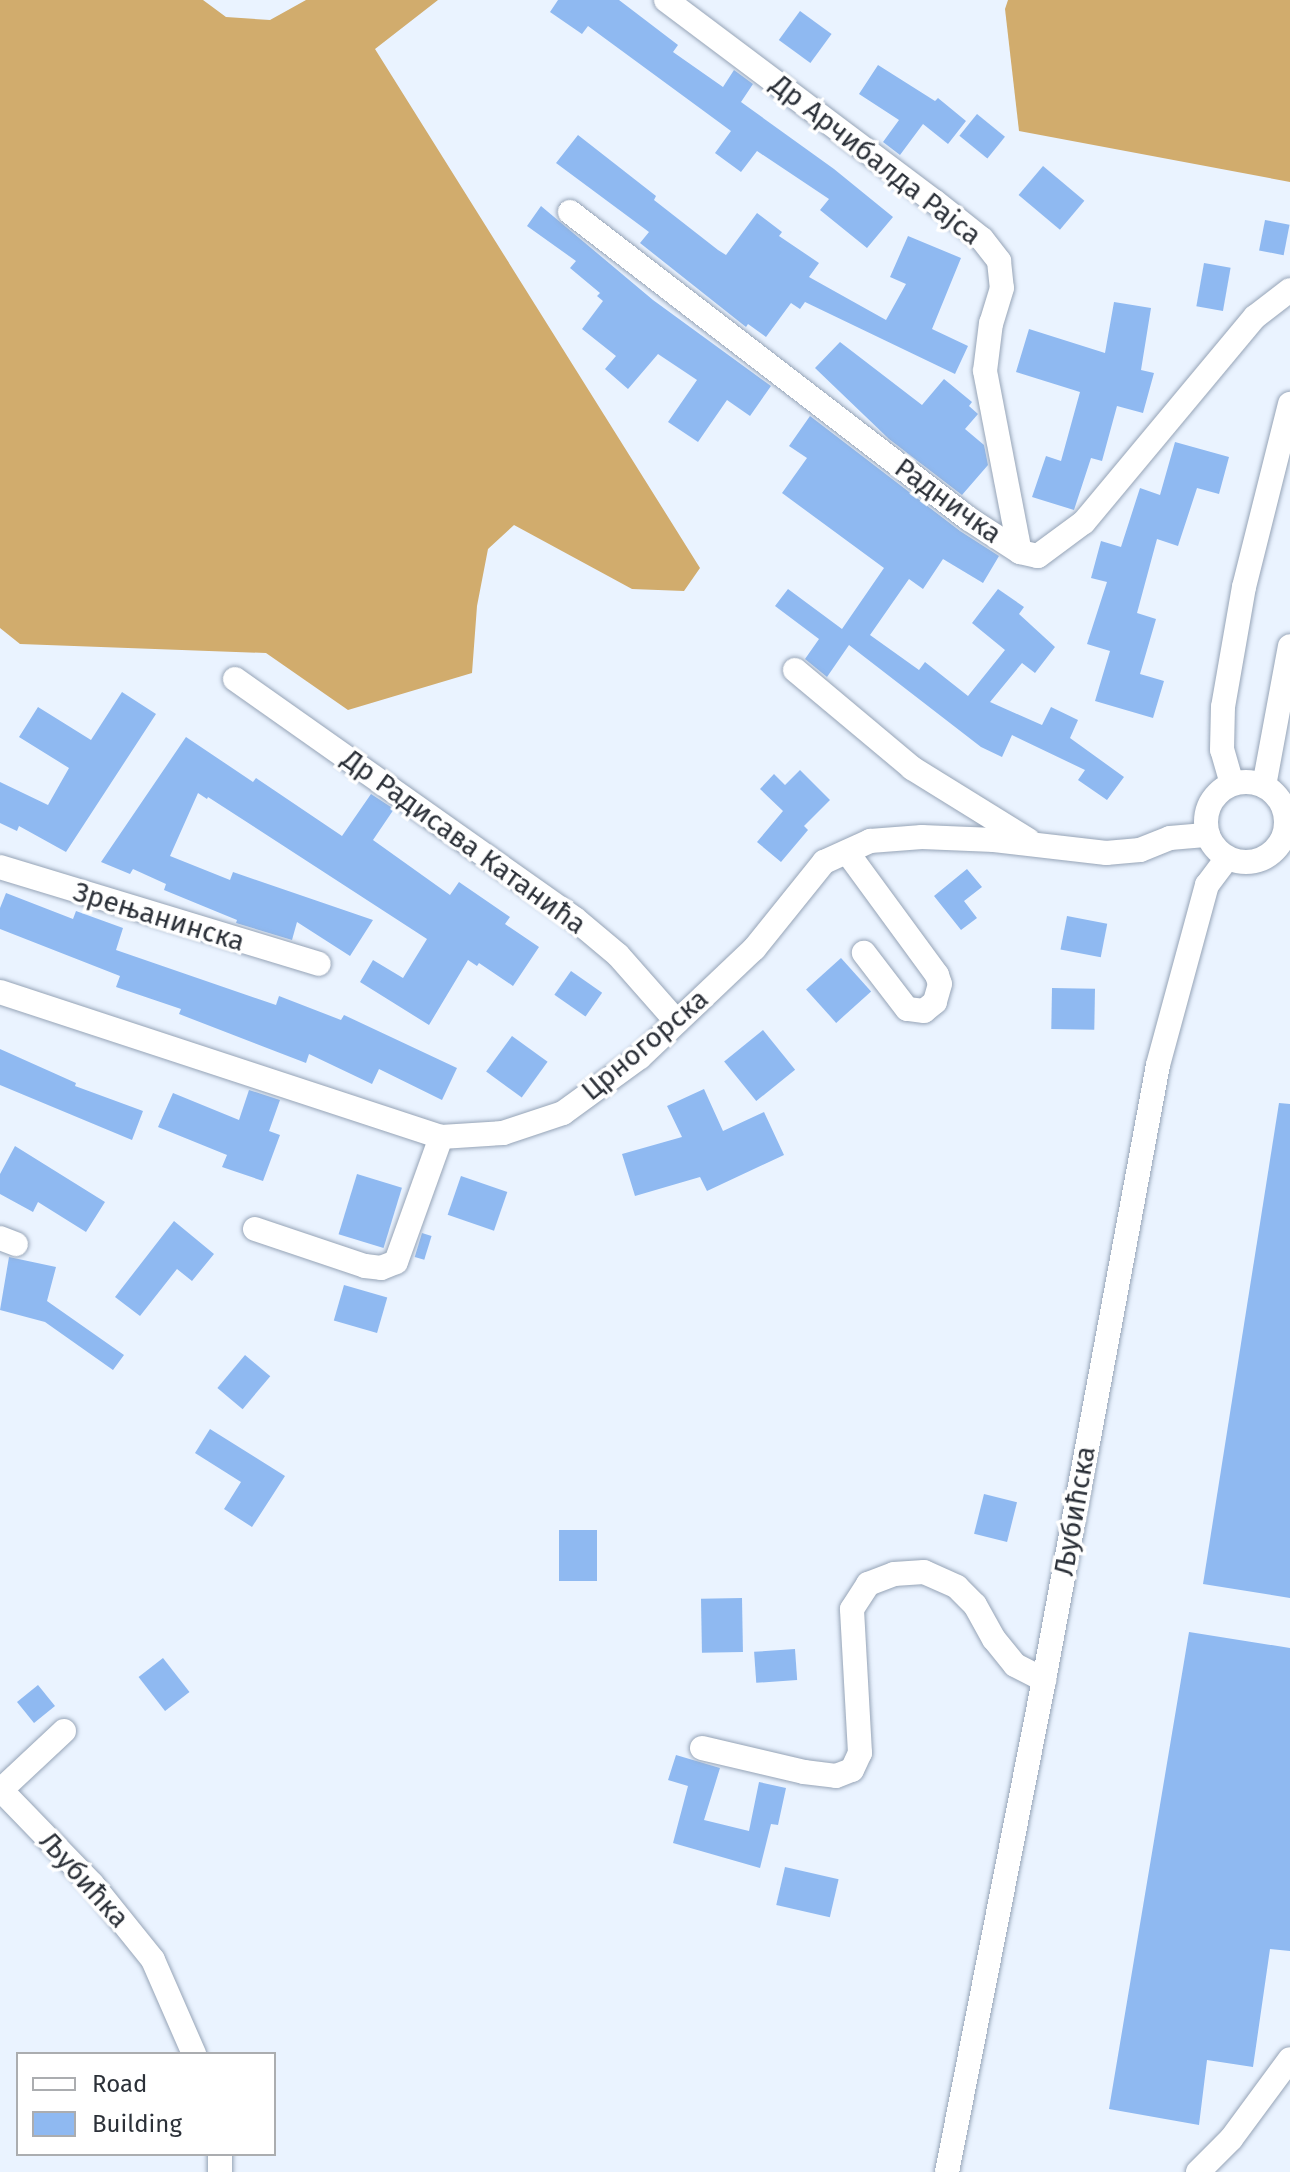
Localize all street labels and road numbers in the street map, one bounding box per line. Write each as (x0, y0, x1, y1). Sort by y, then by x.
street label: Др Арчибалда Рајса (764, 67, 988, 253)
street label: Радничка (888, 451, 1008, 551)
street label: Др Радисава Катанића (336, 742, 592, 942)
street label: Зрењанинска (69, 875, 249, 959)
street label: Црногорска (575, 982, 715, 1108)
street label: Љубићска (1047, 1444, 1103, 1578)
street label: Љубићка (32, 1825, 136, 1935)

